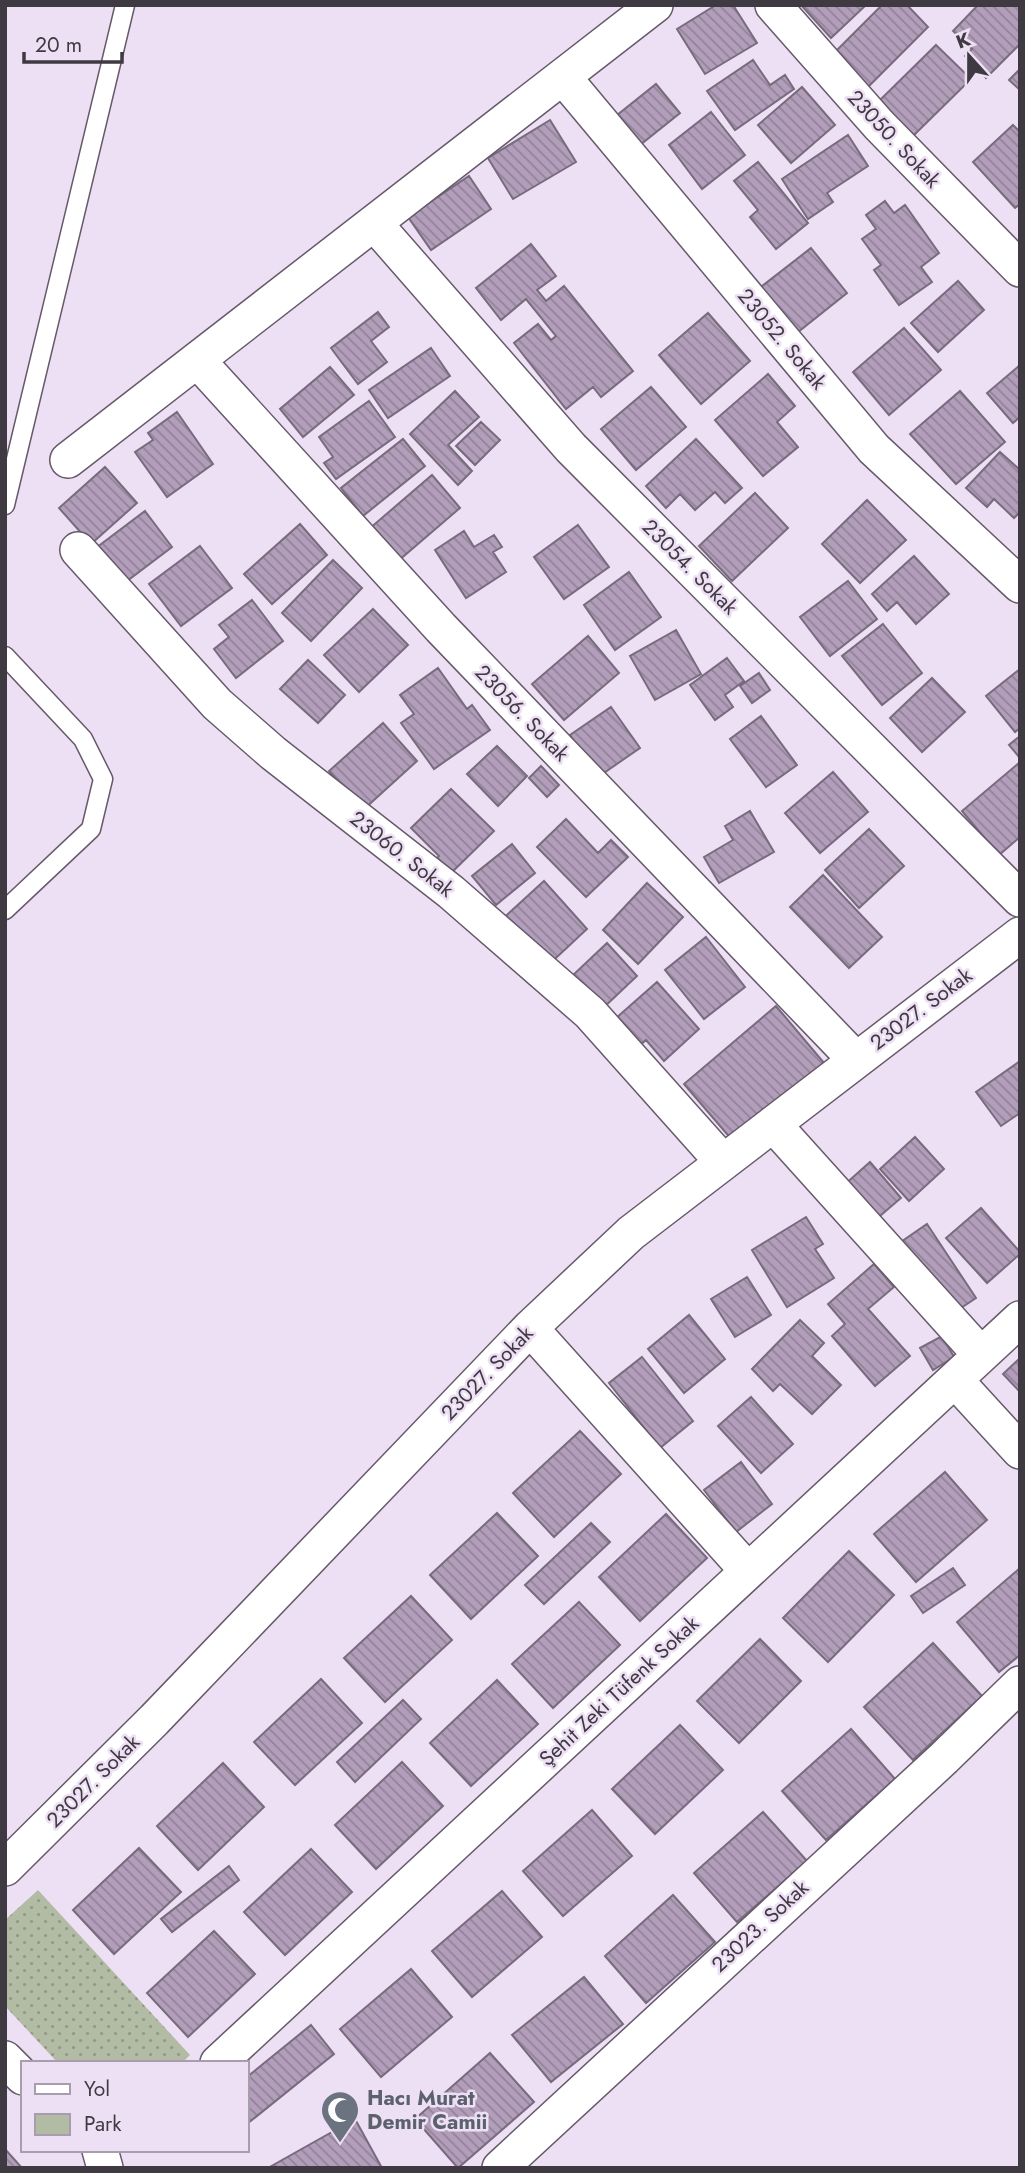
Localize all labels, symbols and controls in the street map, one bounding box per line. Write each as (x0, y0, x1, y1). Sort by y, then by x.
scale bar (24, 21, 122, 65)
north arrow (934, 21, 1004, 91)
text: K (952, 25, 975, 56)
text: 20 m (35, 30, 82, 60)
street label: 23050. Sokak (841, 83, 948, 195)
street label: 23052. Sokak (731, 282, 834, 397)
street label: 23054. Sokak (635, 512, 745, 622)
street label: 23056. Sokak (468, 658, 576, 769)
street label: 23060. Sokak (344, 804, 461, 905)
street label: 23027. Sokak (864, 960, 979, 1057)
street label: 23027. Sokak (434, 1318, 540, 1427)
street label: Şehit Zeki Tüfenk Sokak (533, 1608, 706, 1773)
street label: 23027. Sokak (40, 1727, 147, 1834)
street label: 23023. Sokak (705, 1872, 816, 1979)
legend (21, 2061, 248, 2152)
text: Yol (84, 2074, 110, 2104)
place label: Hacı Murat Demir Camii (367, 2083, 487, 2137)
mosque icon: Hacı Murat Demir Camii (319, 2089, 361, 2144)
text: Park (84, 2109, 122, 2139)

